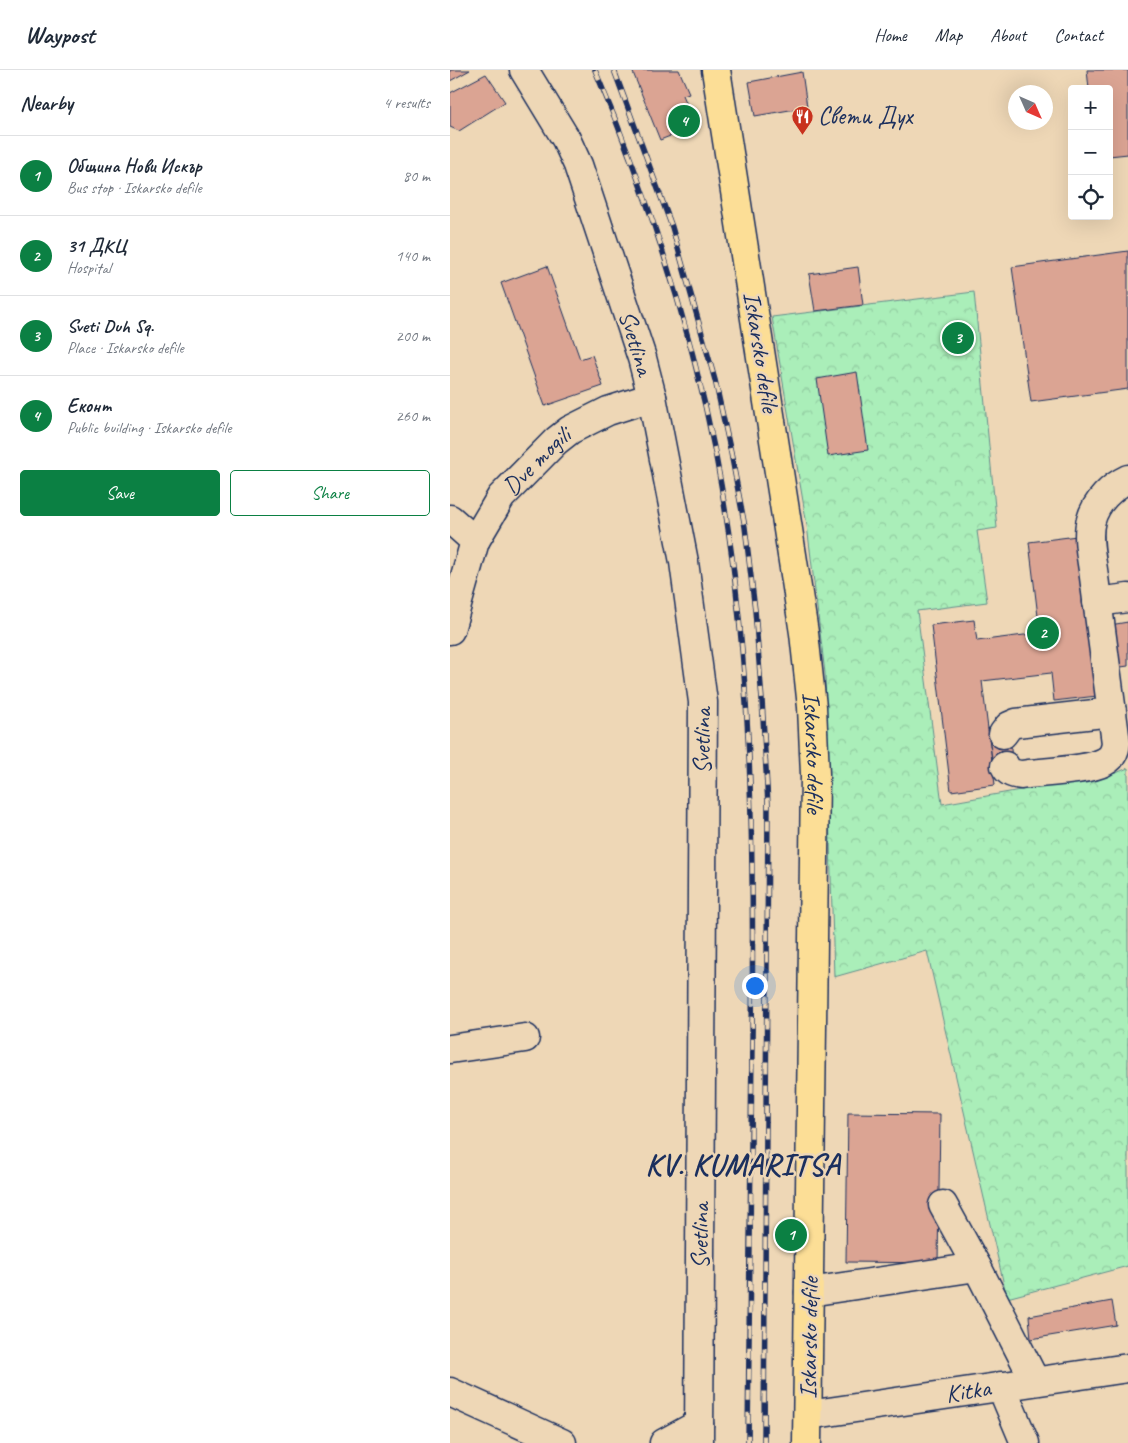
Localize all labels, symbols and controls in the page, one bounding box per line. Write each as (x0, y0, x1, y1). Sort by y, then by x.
text: Waypost (25, 20, 95, 50)
text: Home (874, 24, 907, 46)
text: Map (935, 24, 962, 46)
text: About (990, 24, 1026, 46)
text: Contact (1054, 24, 1103, 46)
north arrow (1008, 85, 1053, 130)
map controls (1068, 85, 1113, 220)
button: + (1068, 85, 1113, 130)
text: Nearby (20, 90, 73, 116)
text: 4 results (383, 93, 430, 113)
place label: Свети Дух (818, 100, 915, 132)
pin: 4 (668, 102, 700, 140)
restaurant icon: Свети Дух (790, 104, 814, 135)
button: − (1068, 130, 1113, 175)
text: Община Нови Искър (67, 154, 201, 178)
text: 1 (32, 166, 40, 186)
text: 80 m (403, 166, 430, 186)
button: locate (1068, 175, 1113, 220)
text: Bus stop · Iskarsko defile (67, 178, 202, 198)
text: 31 ДКЦ (67, 234, 127, 258)
text: 2 (32, 246, 40, 266)
text: 140 m (396, 246, 430, 266)
text: Hospital (67, 258, 111, 278)
street label: Iskarsko defile (736, 289, 787, 416)
street label: Svetlina (611, 307, 662, 382)
text: Sveti Duh Sq. (67, 314, 154, 338)
pin: 3 (942, 319, 974, 357)
text: 3 (32, 326, 40, 346)
text: 200 m (396, 326, 430, 346)
text: Place · Iskarsko defile (67, 338, 184, 358)
text: Еконт (67, 394, 112, 418)
text: 4 (32, 406, 40, 426)
text: 260 m (396, 406, 430, 426)
street label: Dve mogili (496, 417, 580, 502)
text: Public building · Iskarsko defile (67, 418, 232, 438)
button: Save (20, 470, 220, 516)
button: Share (230, 470, 430, 516)
pin: 2 (1027, 614, 1059, 652)
street label: Iskarsko defile (794, 690, 831, 816)
street label: Svetlina (686, 705, 718, 774)
your location (742, 973, 768, 999)
district label: KV. KUMARITSA (645, 1146, 842, 1184)
street label: Svetlina (684, 1200, 716, 1269)
pin: 1 (775, 1216, 807, 1254)
street label: Iskarsko defile (792, 1275, 826, 1399)
street label: Kitka (943, 1371, 995, 1410)

